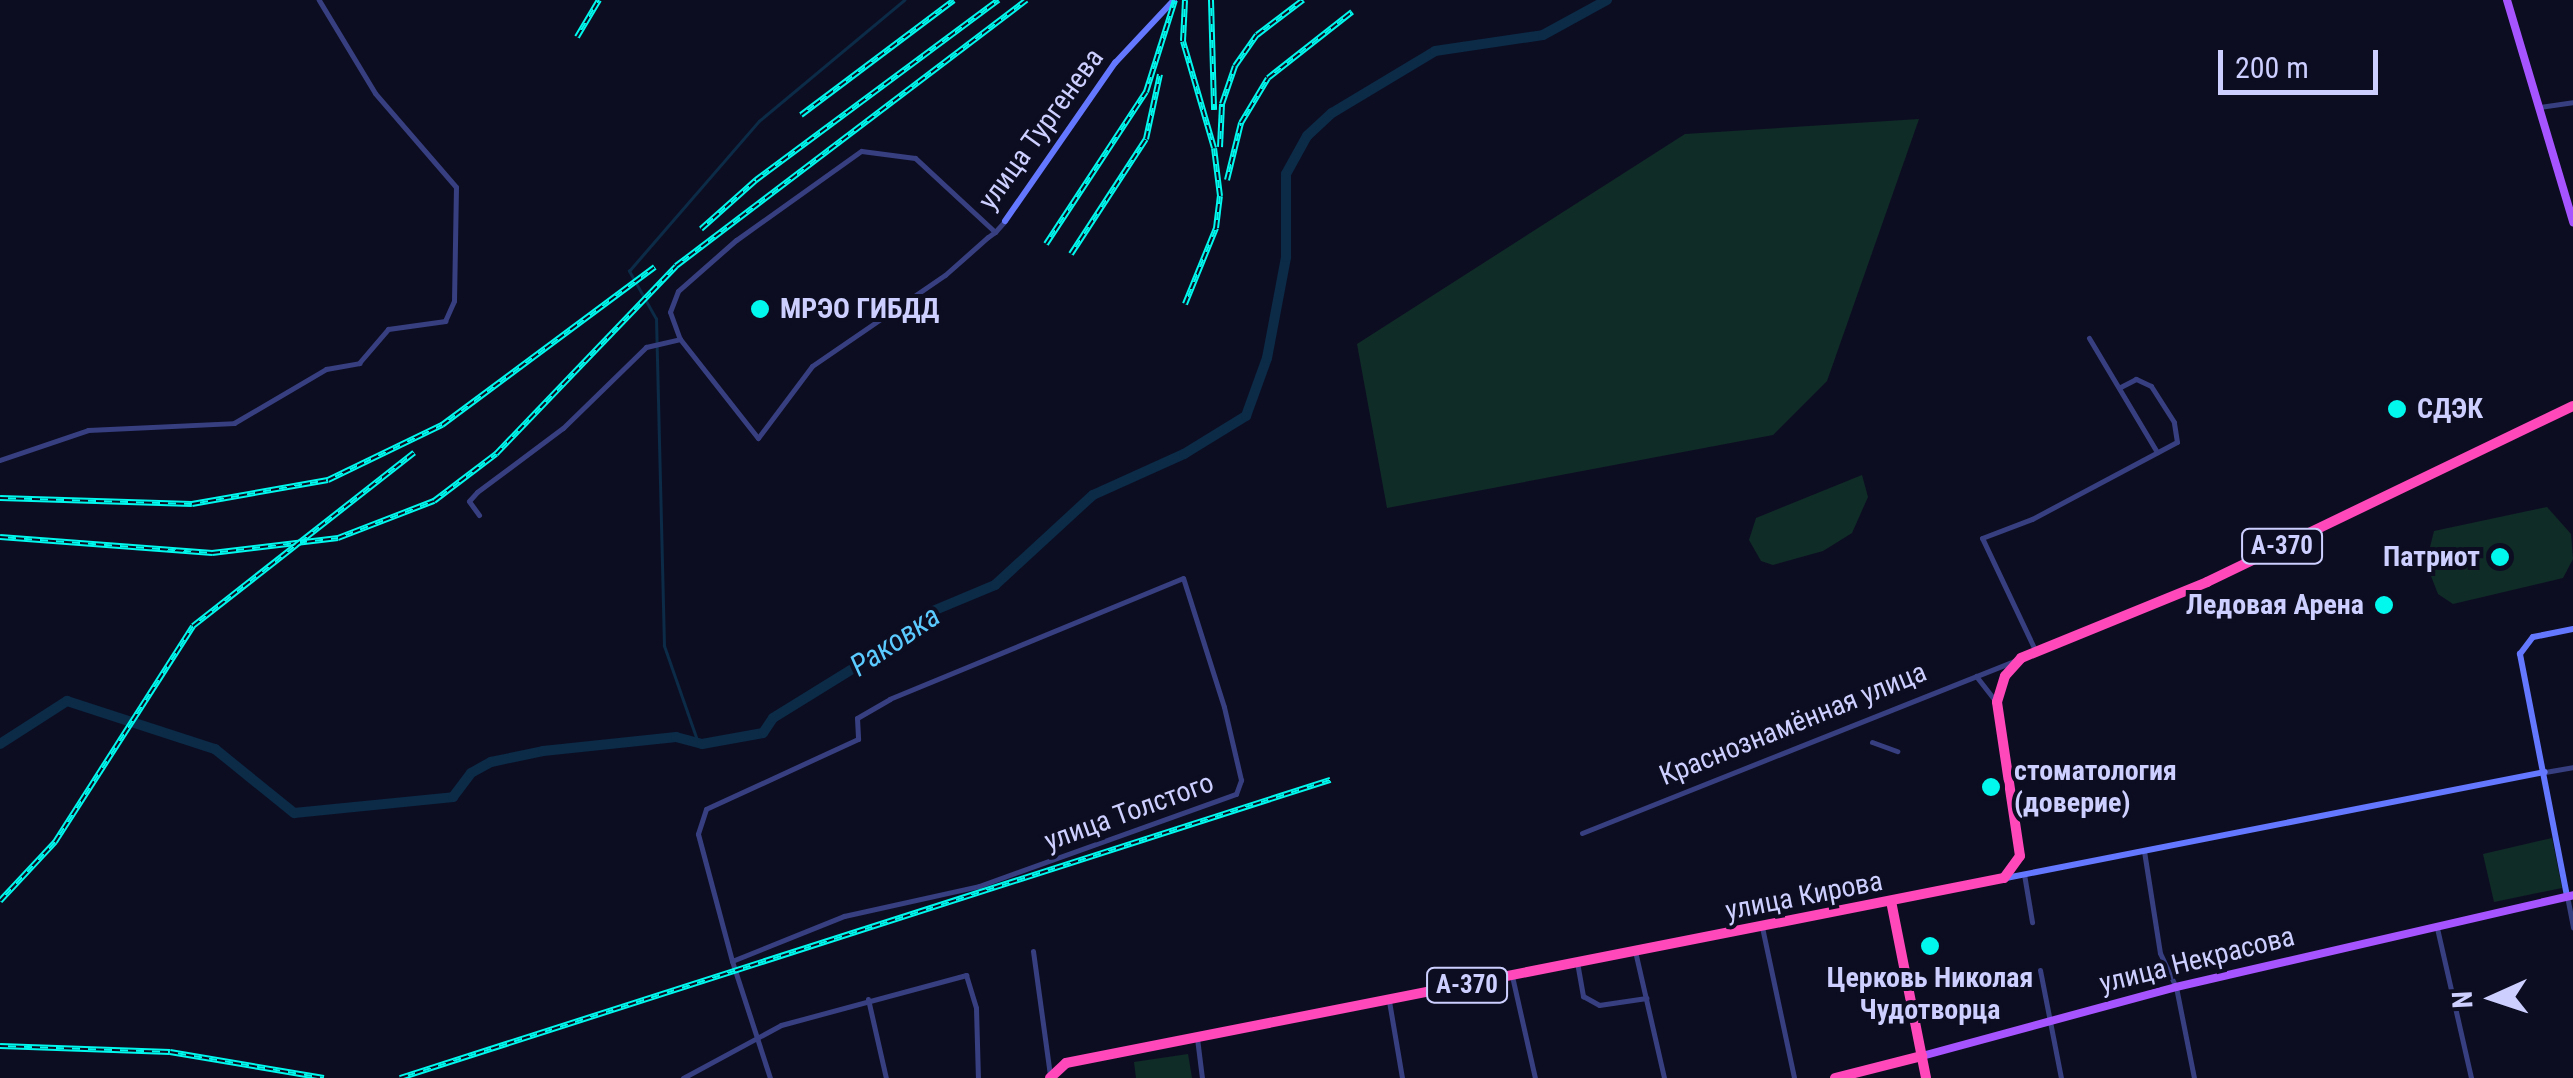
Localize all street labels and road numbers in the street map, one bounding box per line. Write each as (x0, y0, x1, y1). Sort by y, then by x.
street label: улица Тургенева (971, 42, 1111, 216)
road number: А-370 (2240, 526, 2324, 566)
street label: Краснознамённая улица (1655, 655, 1931, 793)
street label: улица Толстого (1040, 766, 1218, 858)
street label: улица Кирова (1723, 864, 1885, 928)
street label: улица Некрасова (2096, 920, 2298, 1000)
road number: А-370 (1424, 965, 1510, 1005)

